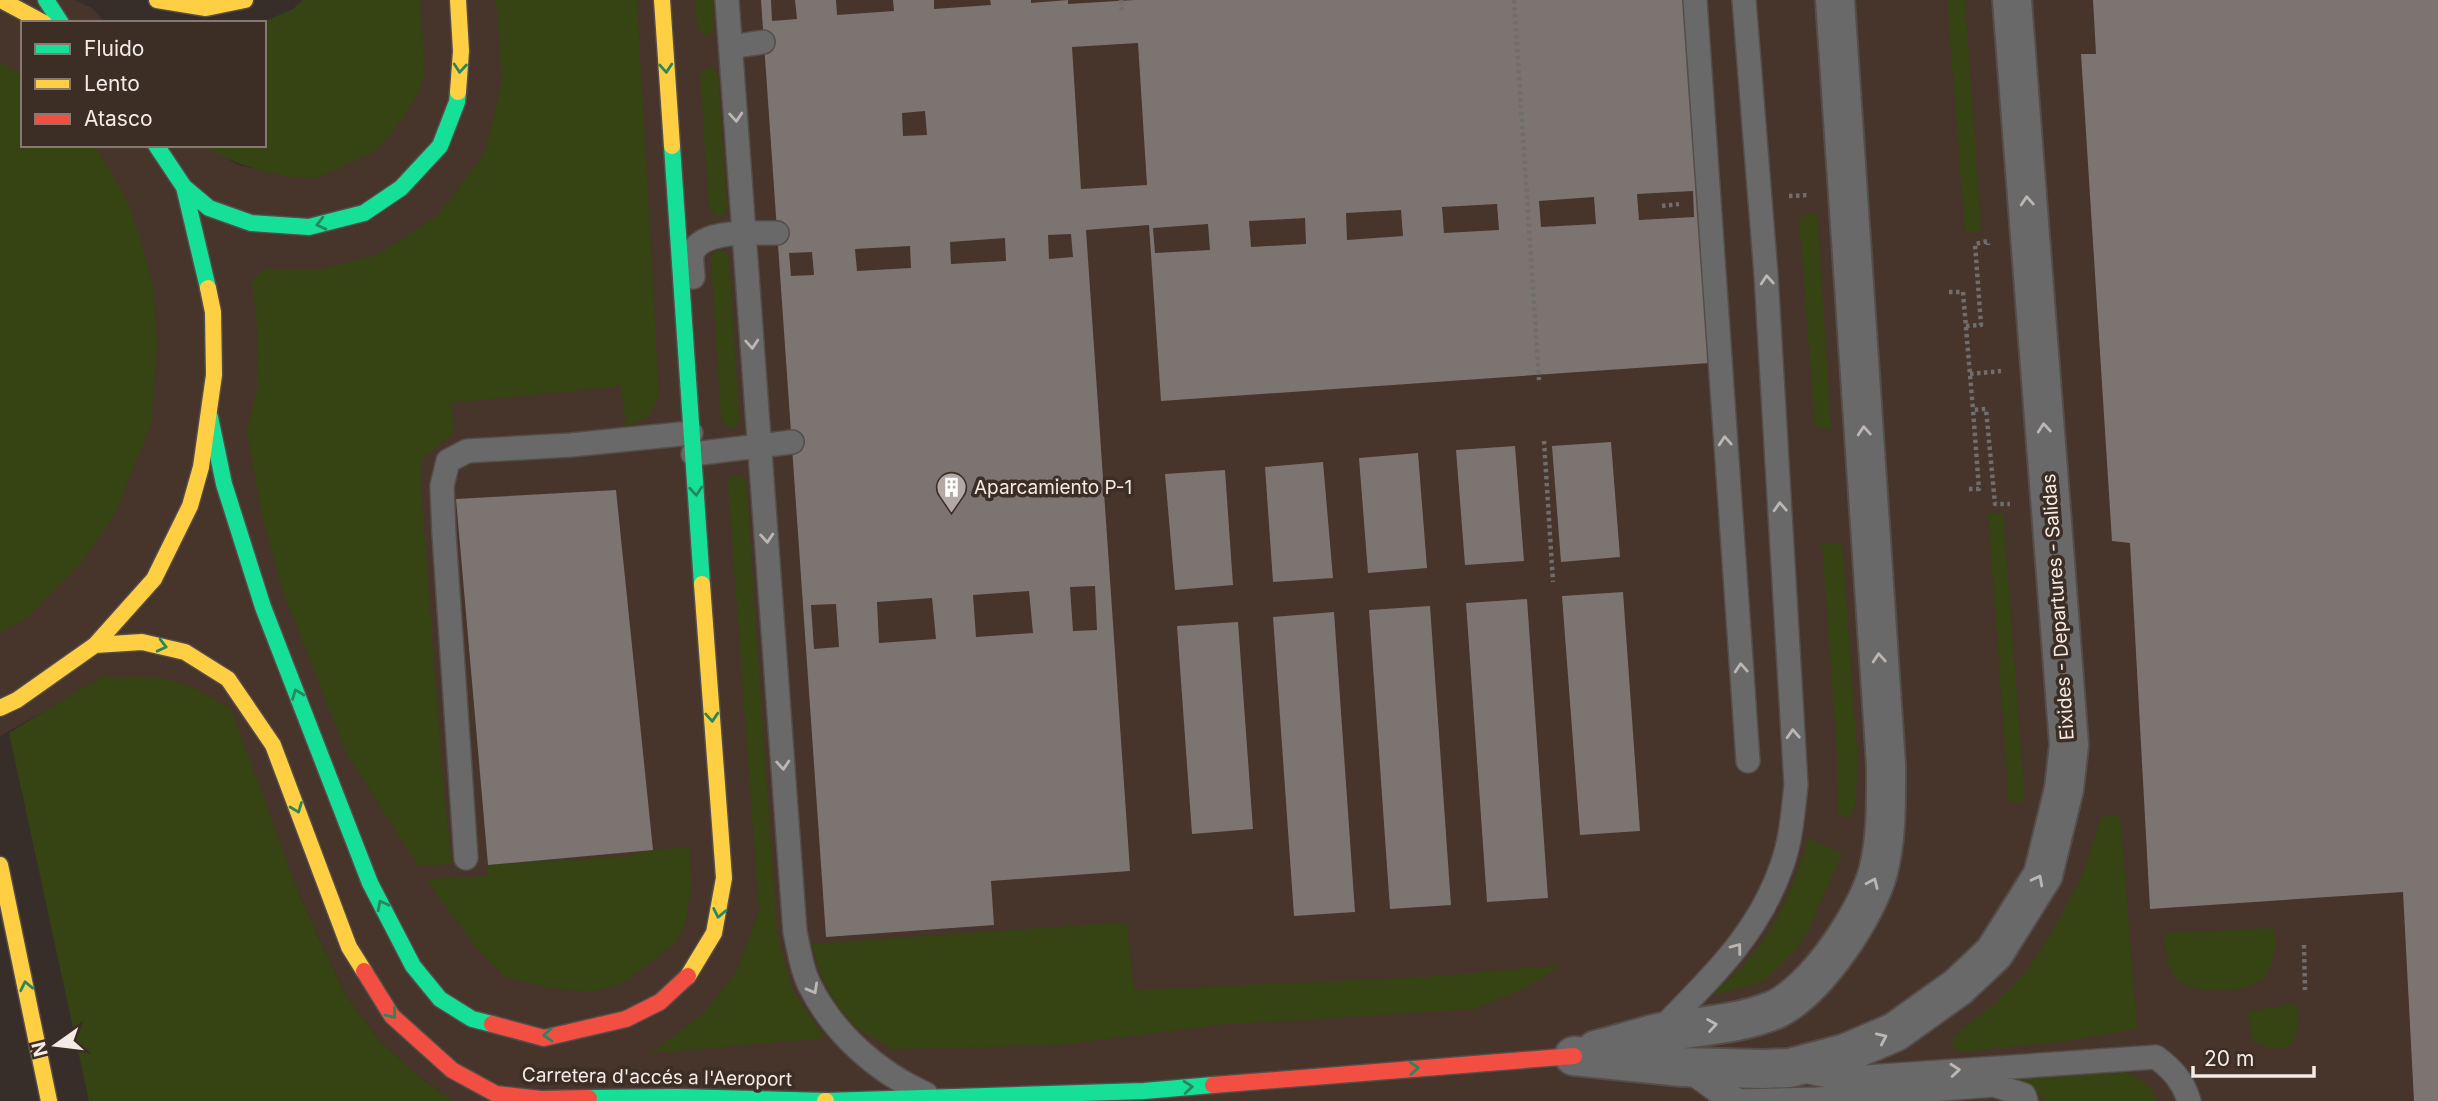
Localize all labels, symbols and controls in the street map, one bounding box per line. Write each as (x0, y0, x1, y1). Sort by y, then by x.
legend (21, 21, 266, 147)
text: Fluido (84, 36, 144, 61)
one-way arrow (453, 63, 468, 74)
one-way arrow (659, 63, 674, 74)
text: Lento (84, 71, 140, 96)
text: Atasco (84, 106, 153, 131)
one-way arrow (728, 112, 743, 123)
one-way arrow (2020, 195, 2035, 206)
one-way arrow (315, 216, 327, 230)
one-way arrow (1759, 274, 1774, 285)
one-way arrow (745, 339, 760, 350)
one-way arrow (2037, 422, 2052, 433)
one-way arrow (1857, 425, 1872, 436)
one-way arrow (1718, 435, 1733, 446)
building icon: Aparcamiento P-1 (934, 470, 968, 514)
street label: Eixides - Departures - Salidas (2037, 473, 2079, 741)
place label: Aparcamiento P-1 (974, 476, 1132, 499)
one-way arrow (688, 485, 703, 496)
one-way arrow (1772, 502, 1787, 513)
one-way arrow (759, 533, 774, 544)
one-way arrow (156, 638, 168, 652)
one-way arrow (1872, 652, 1887, 663)
one-way arrow (1734, 662, 1749, 673)
one-way arrow (292, 688, 306, 700)
one-way arrow (704, 712, 719, 723)
one-way arrow (1785, 729, 1800, 740)
one-way arrow (775, 760, 790, 771)
one-way arrow (288, 802, 302, 814)
one-way arrow (2030, 875, 2044, 887)
one-way arrow (1865, 878, 1879, 891)
one-way arrow (376, 900, 390, 912)
one-way arrow (712, 907, 727, 919)
one-way arrow (1728, 943, 1741, 956)
one-way arrow (19, 980, 34, 992)
one-way arrow (805, 982, 818, 995)
one-way arrow (384, 1006, 397, 1018)
north arrow (21, 1010, 91, 1080)
one-way arrow (1706, 1018, 1718, 1033)
one-way arrow (542, 1028, 553, 1043)
one-way arrow (1875, 1032, 1887, 1046)
scale bar (2193, 1034, 2314, 1078)
text: N (27, 1039, 53, 1059)
text: 20 m (2204, 1046, 2254, 1071)
one-way arrow (1409, 1061, 1420, 1076)
street label: Carretera d'accés a l'Aeroport (522, 1063, 792, 1091)
one-way arrow (1950, 1063, 1961, 1078)
one-way arrow (1182, 1080, 1193, 1095)

